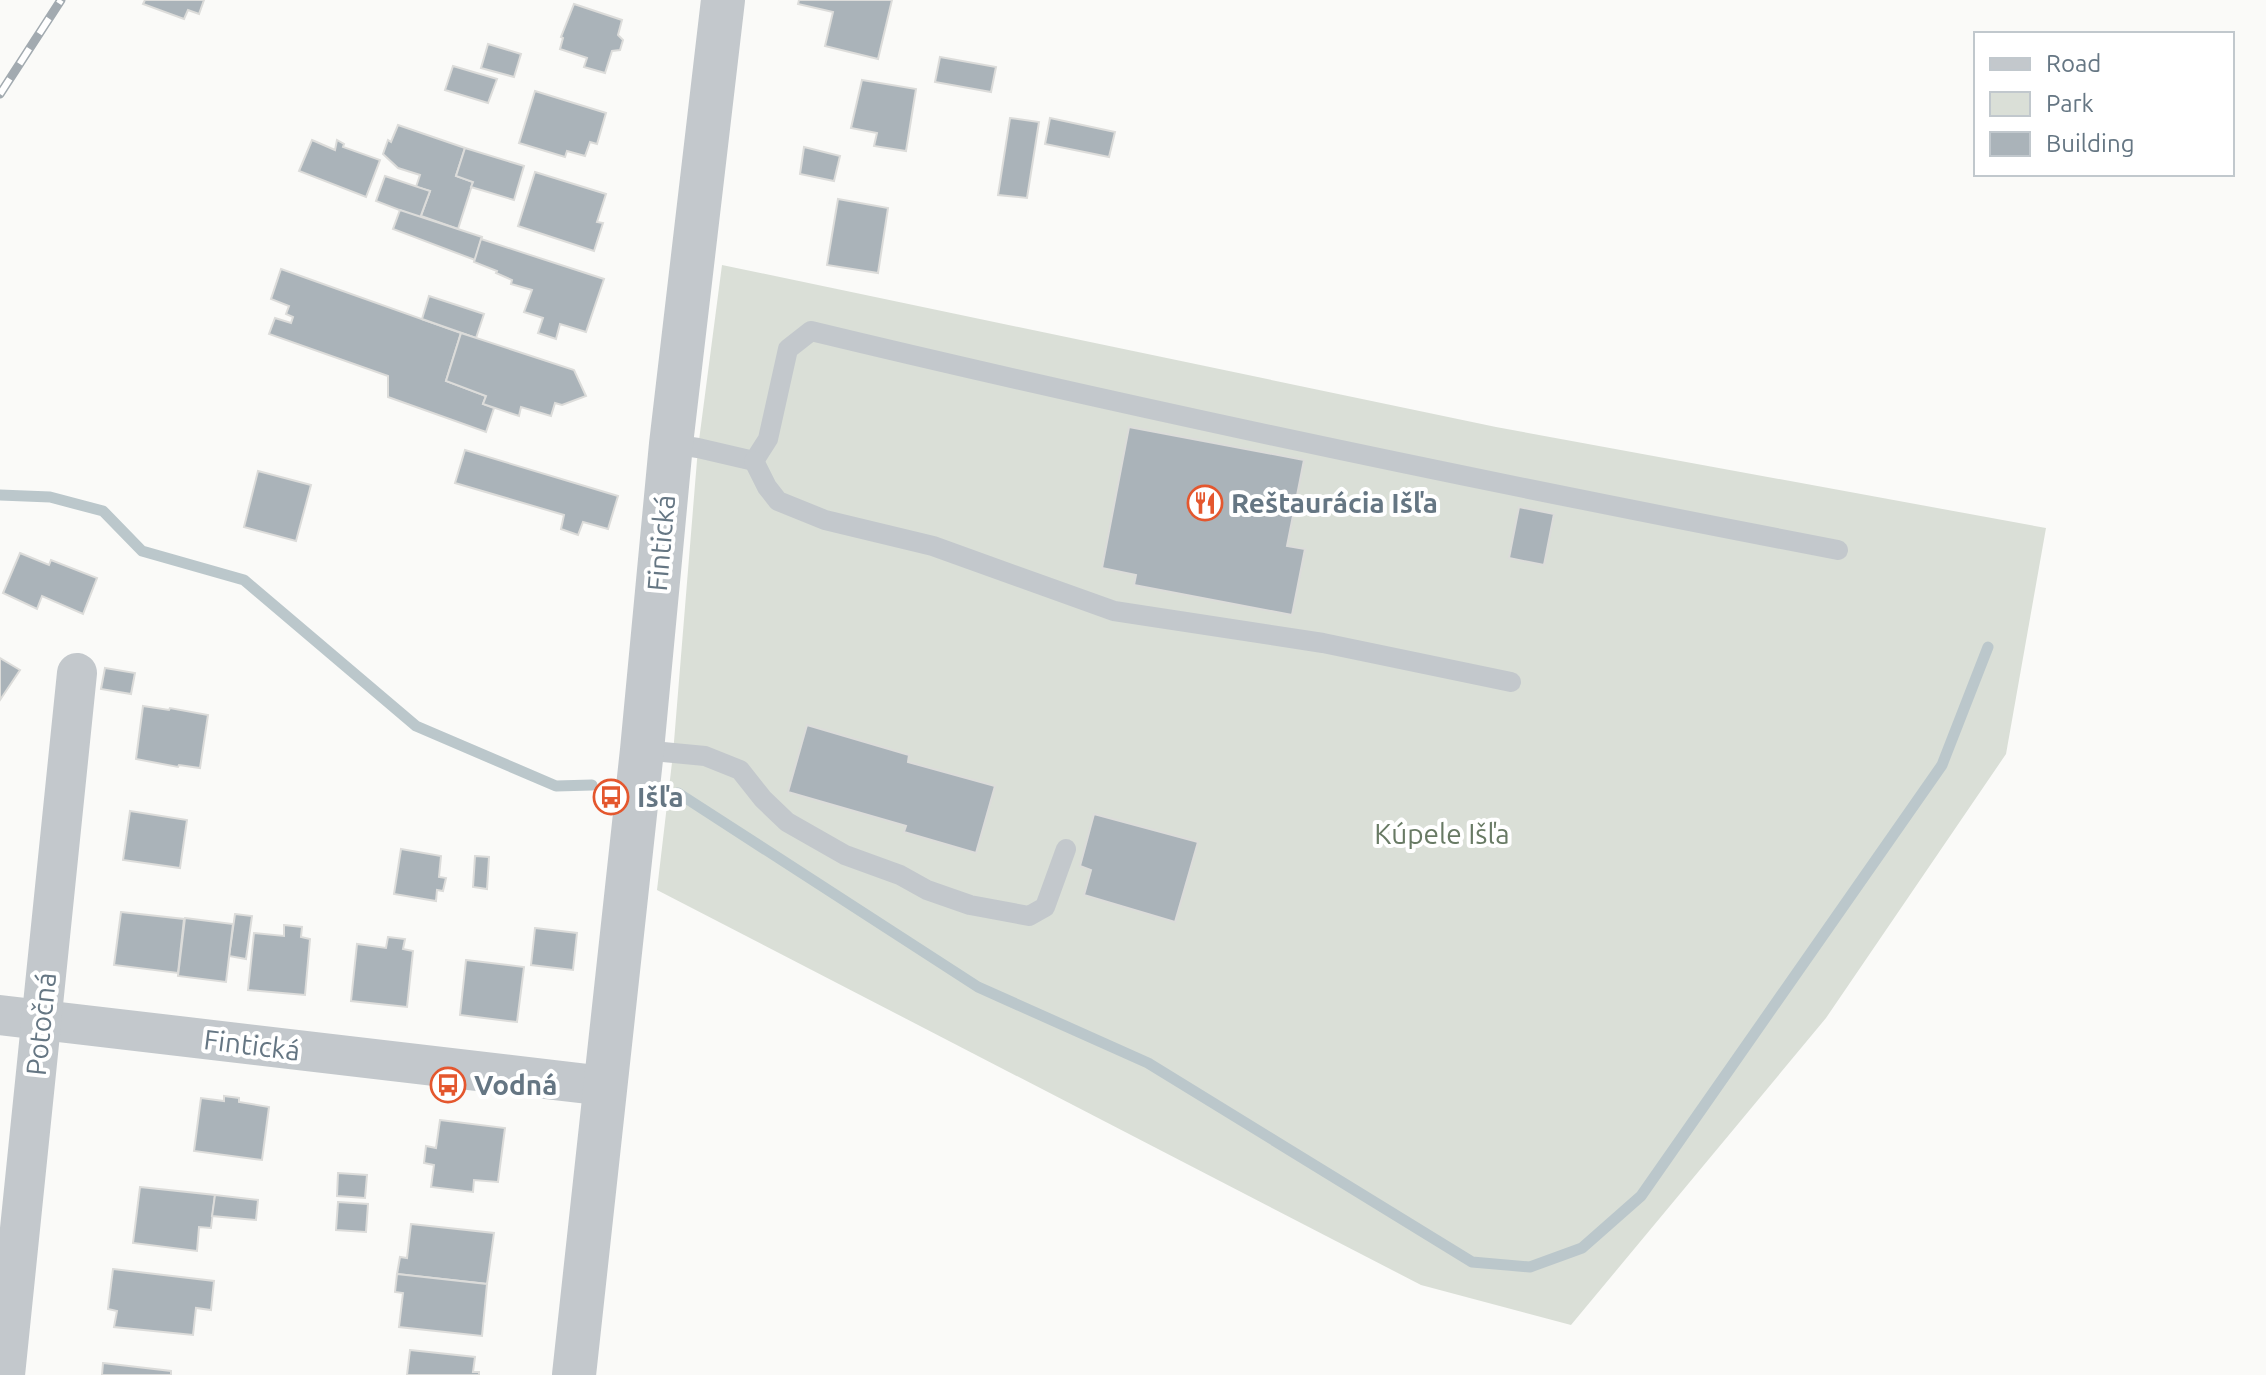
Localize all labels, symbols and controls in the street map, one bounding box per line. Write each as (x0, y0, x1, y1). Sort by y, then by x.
legend (1974, 32, 2234, 176)
text: Road (2046, 50, 2101, 77)
text: Park (2046, 90, 2094, 117)
text: Building (2046, 130, 2134, 157)
restaurant icon: Reštaurácia Išľa (1186, 484, 1224, 522)
place label: Reštaurácia Išľa (1231, 487, 1438, 518)
street label: Fintická (641, 493, 680, 593)
bus stop icon: Išľa (592, 778, 630, 816)
place label: Išľa (637, 781, 684, 812)
park label: Kúpele Išľa (1374, 818, 1510, 849)
street label: Potočná (20, 971, 61, 1077)
street label: Fintická (202, 1023, 302, 1066)
bus stop icon: Vodná (429, 1066, 467, 1104)
place label: Vodná (474, 1069, 557, 1100)

